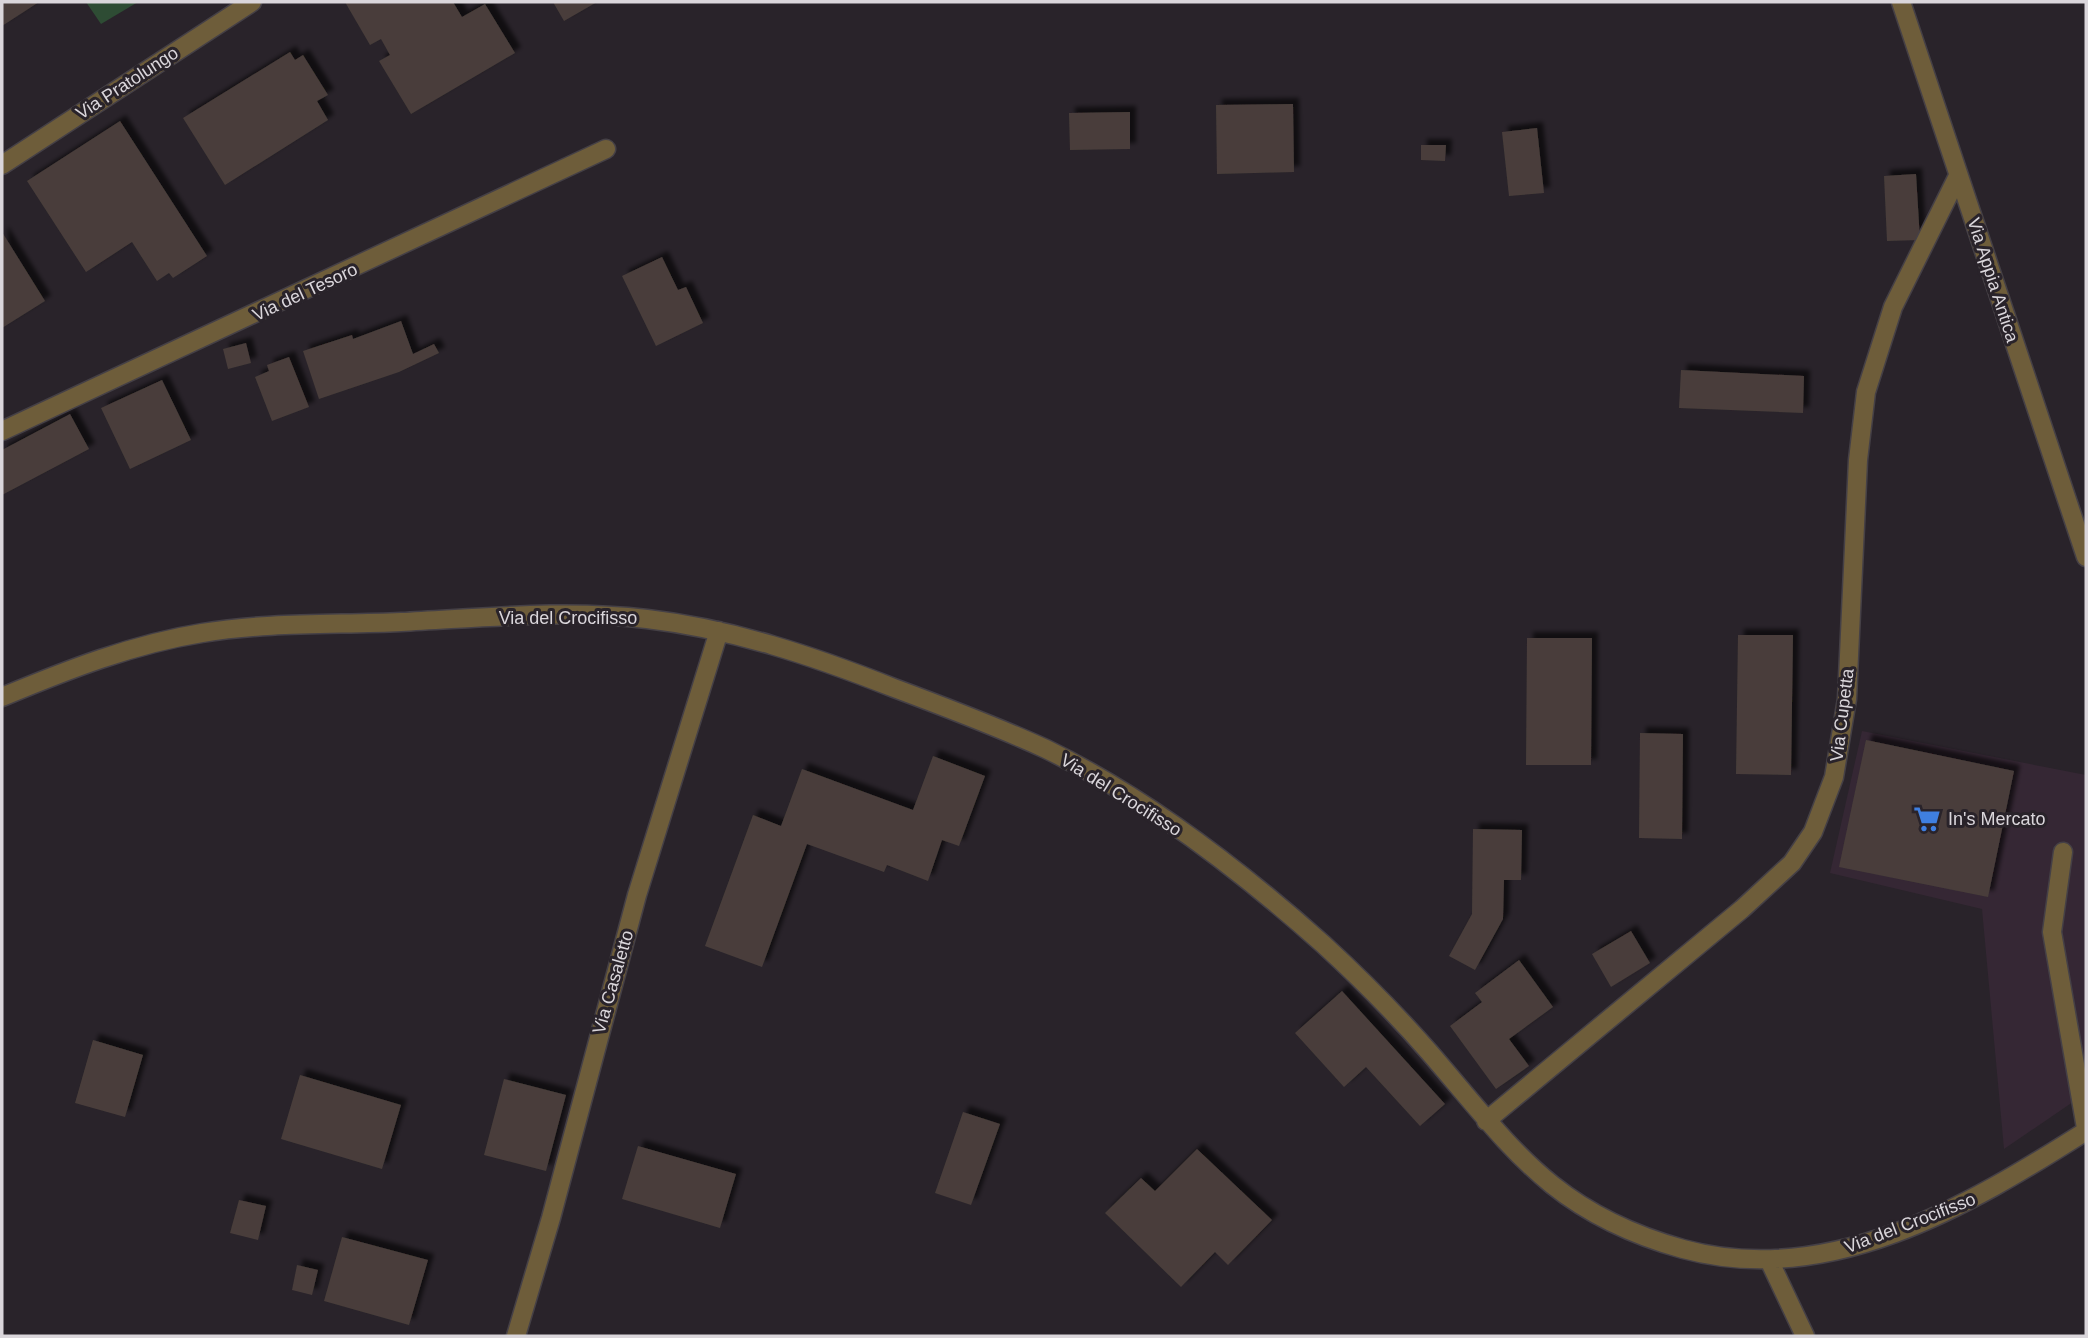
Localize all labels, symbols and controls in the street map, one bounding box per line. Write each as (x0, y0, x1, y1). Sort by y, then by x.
street label: Via Pratolungo (72, 43, 182, 123)
street label: Via Appia Antica (1963, 215, 2023, 346)
street label: Via del Tesoro (249, 259, 361, 325)
street label: Via del Crocifisso (499, 608, 637, 628)
street label: Via Cupetta (1826, 666, 1858, 763)
street label: Via del Crocifisso (1057, 750, 1185, 840)
supermarket icon: In's Mercato (1912, 804, 1942, 834)
place label: In's Mercato (1948, 809, 2045, 829)
street label: Via Casaletto (589, 928, 637, 1036)
street label: Via del Crocifisso (1842, 1189, 1978, 1257)

